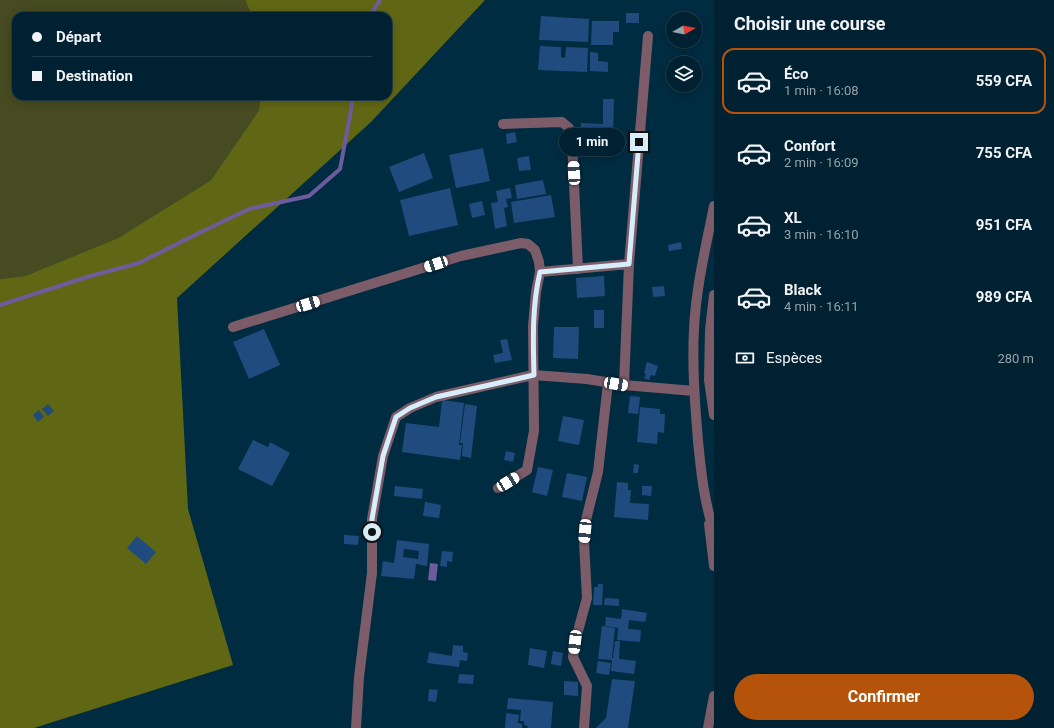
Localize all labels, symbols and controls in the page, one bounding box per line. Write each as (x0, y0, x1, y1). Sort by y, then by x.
north arrow (666, 12, 702, 48)
map controls (666, 12, 702, 92)
text: Choisir une course (734, 13, 885, 34)
text: Départ (56, 28, 101, 46)
button: layers (666, 56, 702, 92)
icon: car (736, 63, 772, 99)
text: Éco (784, 65, 809, 83)
text: Destination (56, 67, 133, 85)
text: 559 CFA (976, 72, 1032, 90)
text: 1 min · 16:08 (784, 83, 859, 98)
callout: 1 min (559, 128, 625, 156)
route end (630, 133, 648, 151)
text: 1 min (576, 134, 608, 149)
icon: car (736, 135, 772, 171)
text: Confort (784, 137, 835, 155)
text: 755 CFA (976, 144, 1032, 162)
text: 2 min · 16:09 (784, 155, 859, 170)
car (567, 161, 581, 185)
icon: car (736, 207, 772, 243)
text: XL (784, 209, 802, 227)
text: 951 CFA (976, 216, 1032, 234)
text: 3 min · 16:10 (784, 227, 859, 242)
car (423, 255, 449, 273)
icon: car (736, 279, 772, 315)
text: Black (784, 281, 821, 299)
text: 989 CFA (976, 288, 1032, 306)
car (295, 295, 321, 313)
text: 4 min · 16:11 (784, 299, 859, 314)
icon: cash (734, 347, 756, 369)
text: Espèces (766, 349, 822, 367)
text: 280 m (997, 351, 1034, 366)
car (603, 376, 629, 392)
car (495, 471, 521, 493)
car (578, 519, 592, 543)
route start (363, 523, 381, 541)
car (568, 629, 582, 655)
button: Confirmer (734, 674, 1034, 720)

